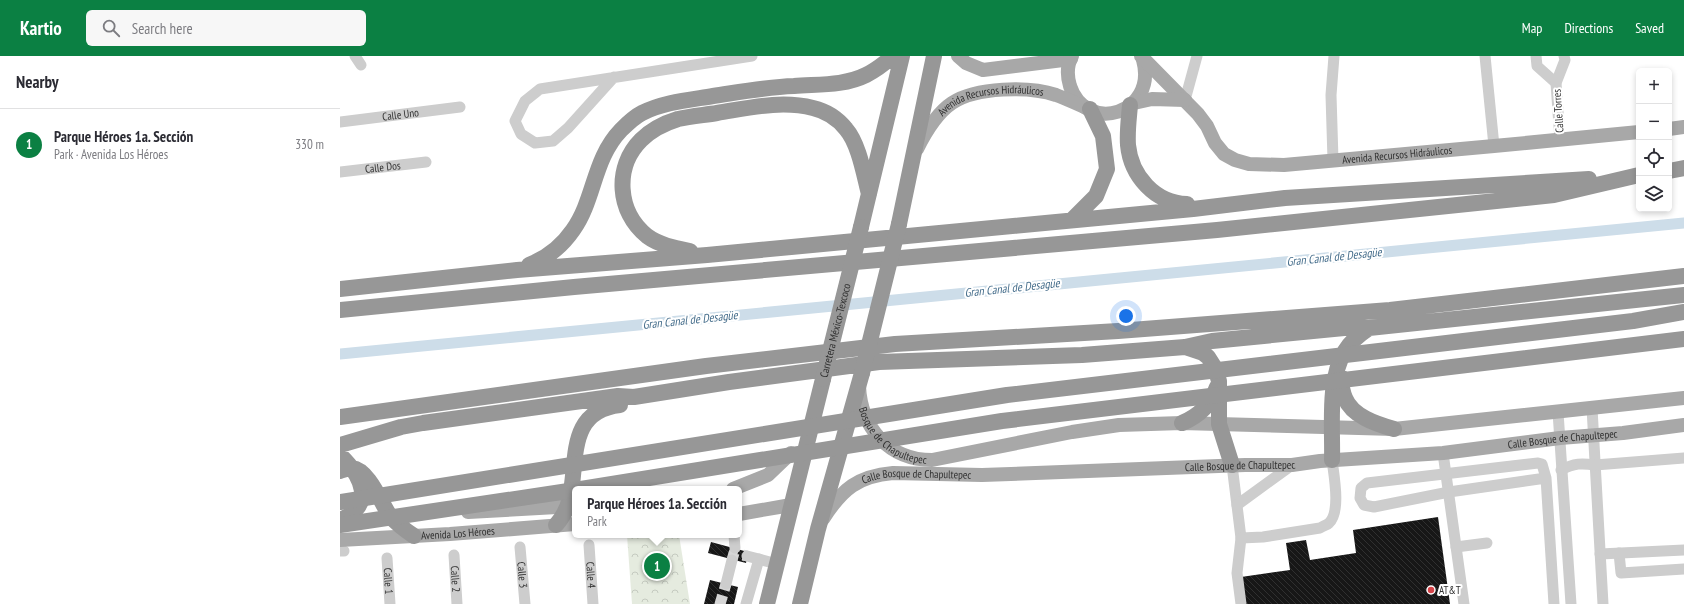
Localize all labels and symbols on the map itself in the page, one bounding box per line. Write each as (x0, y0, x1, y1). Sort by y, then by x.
street label: Avenida Recursos Hidráulicos (935, 82, 1045, 119)
street label: Calle Torres (1549, 88, 1567, 133)
street label: Calle Uno (381, 105, 420, 124)
street label: Avenida Recursos Hidráulicos (1341, 143, 1453, 167)
street label: Calle Dos (364, 158, 401, 176)
water label: Gran Canal de Desagüe (1286, 244, 1383, 269)
water label: Gran Canal de Desagüe (964, 275, 1061, 300)
street label: Carretera México-Texcoco (817, 282, 854, 379)
your location (1116, 306, 1136, 326)
water label: Gran Canal de Desagüe (642, 307, 739, 332)
street label: Bosque de Chapultepec (856, 405, 927, 467)
street label: Calle Bosque de Chapultepec (1507, 426, 1618, 452)
street label: Calle Bosque de Chapultepec (1185, 458, 1296, 474)
street label: Calle Bosque de Chapultepec (859, 466, 972, 487)
street label: Avenida Los Héroes (421, 523, 495, 543)
pin: 1 (644, 551, 670, 581)
street label: Calle 3 (514, 561, 531, 589)
street label: Calle 4 (583, 561, 599, 589)
street label: Calle 2 (448, 565, 463, 593)
street label: Calle 1 (381, 567, 396, 595)
place label: AT&T (1439, 583, 1461, 597)
marker: AT&T (1426, 585, 1436, 595)

